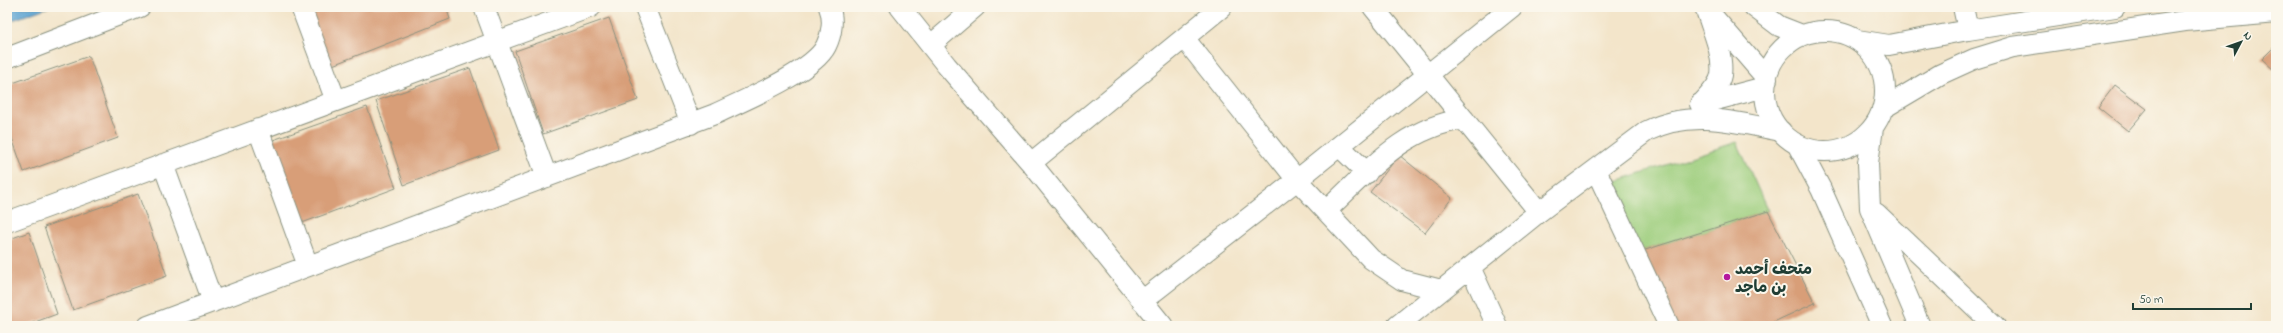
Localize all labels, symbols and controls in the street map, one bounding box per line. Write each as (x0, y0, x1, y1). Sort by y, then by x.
north arrow (2221, 22, 2261, 62)
text: N (2239, 28, 2256, 44)
place label: متحف أحمد بن ماجد (1735, 258, 1812, 300)
marker: متحف أحمد بن ماجد (1722, 272, 1732, 282)
scale bar (2133, 285, 2251, 311)
text: 50 m (2139, 291, 2163, 309)

